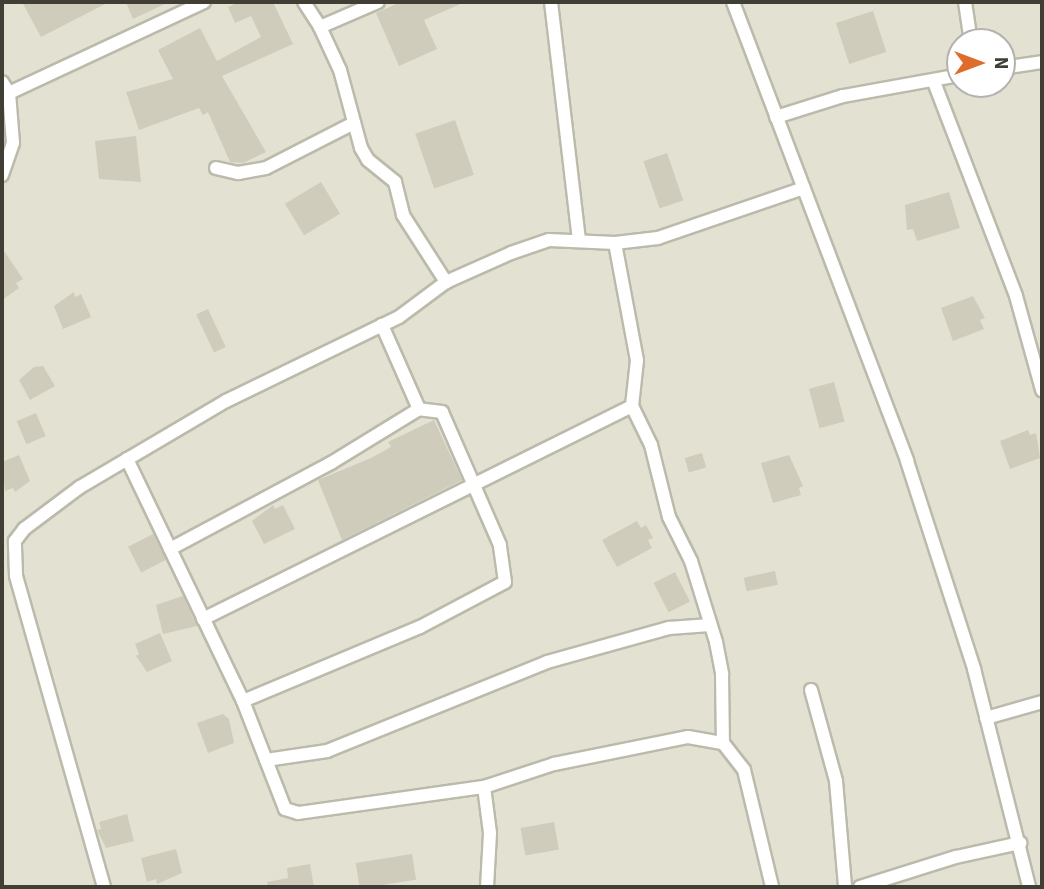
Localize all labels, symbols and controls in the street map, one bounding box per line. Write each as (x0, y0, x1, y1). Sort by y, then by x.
north arrow (946, 28, 1016, 98)
text: N (987, 57, 1014, 69)

